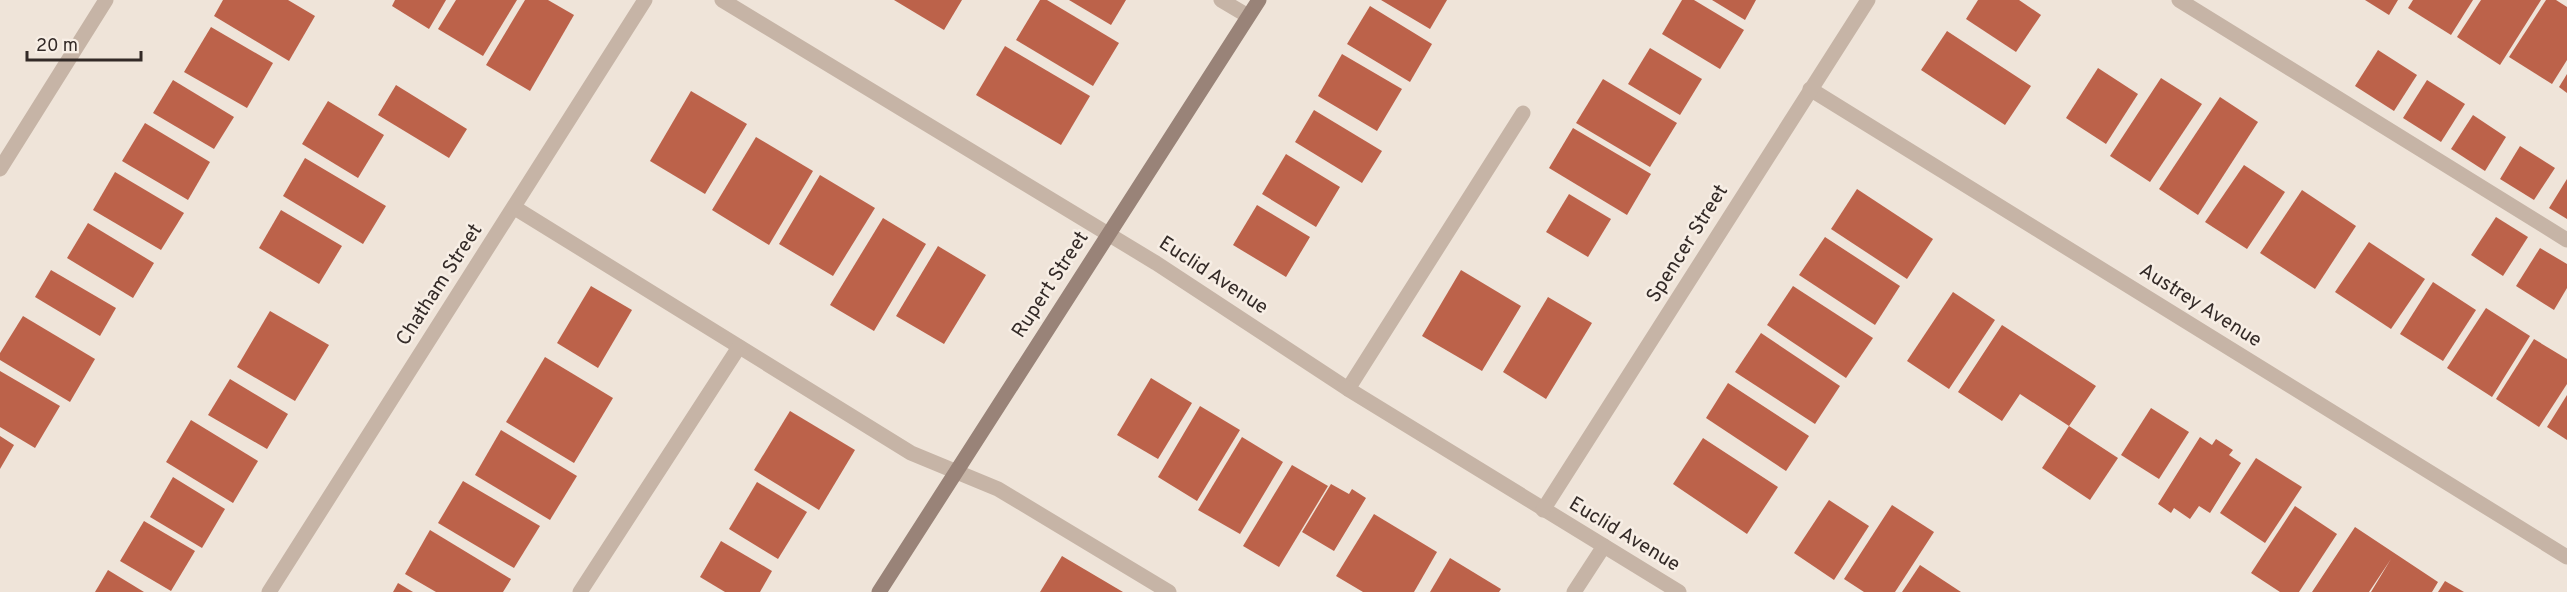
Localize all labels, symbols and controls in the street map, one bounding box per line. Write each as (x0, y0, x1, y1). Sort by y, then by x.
scale bar (27, 24, 141, 62)
text: 20 m (36, 35, 78, 58)
street label: Spencer Street (1641, 180, 1735, 308)
street label: Chatham Street (391, 219, 489, 351)
street label: Rupert Street (1007, 227, 1095, 343)
street label: Euclid Avenue (1153, 231, 1273, 321)
street label: Austrey Avenue (2134, 258, 2266, 354)
street label: Euclid Avenue (1564, 492, 1684, 578)

